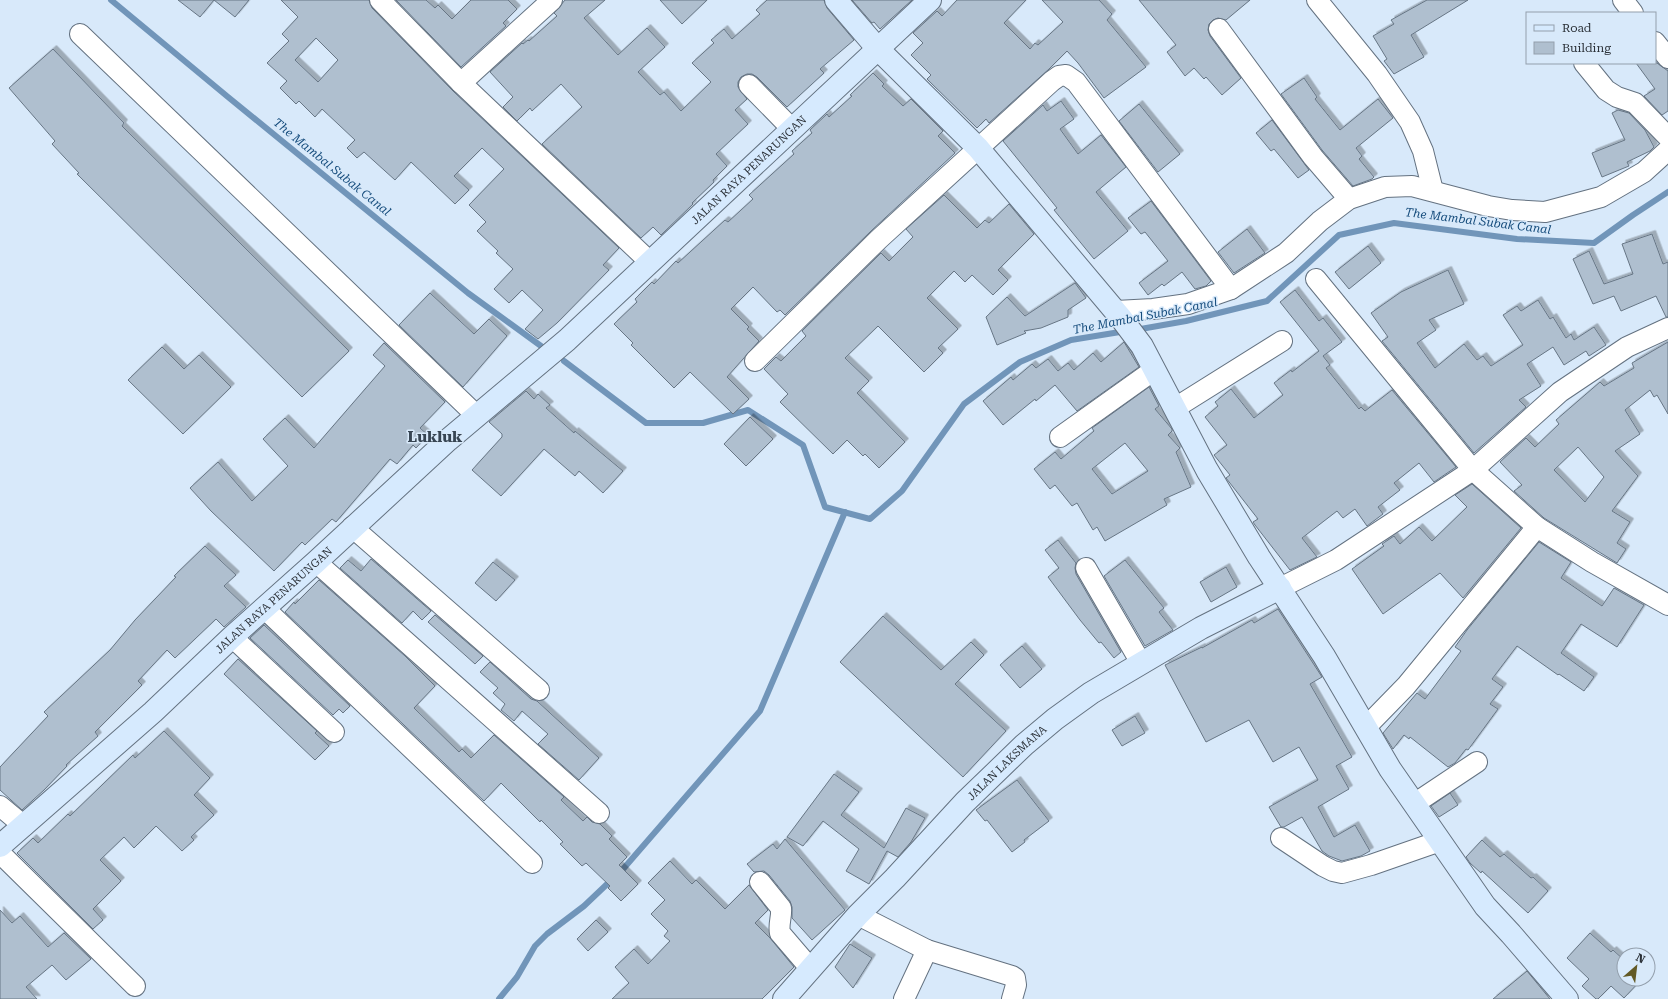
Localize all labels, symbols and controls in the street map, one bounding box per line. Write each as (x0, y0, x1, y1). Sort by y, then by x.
legend (1526, 12, 1656, 64)
text: Road (1562, 21, 1592, 35)
text: Building (1562, 41, 1611, 55)
street label: JALAN RAYA PENARUNGAN (689, 113, 809, 227)
water label: The Mambal Subak Canal (270, 115, 394, 219)
water label: The Mambal Subak Canal (1404, 205, 1552, 237)
water label: The Mambal Subak Canal (1072, 295, 1219, 337)
district label: Lukluk (408, 428, 463, 446)
street label: JALAN RAYA PENARUNGAN (213, 544, 335, 656)
street label: JALAN LAKSMANA (965, 723, 1050, 803)
north arrow (1616, 947, 1656, 987)
text: N (1634, 951, 1648, 967)

